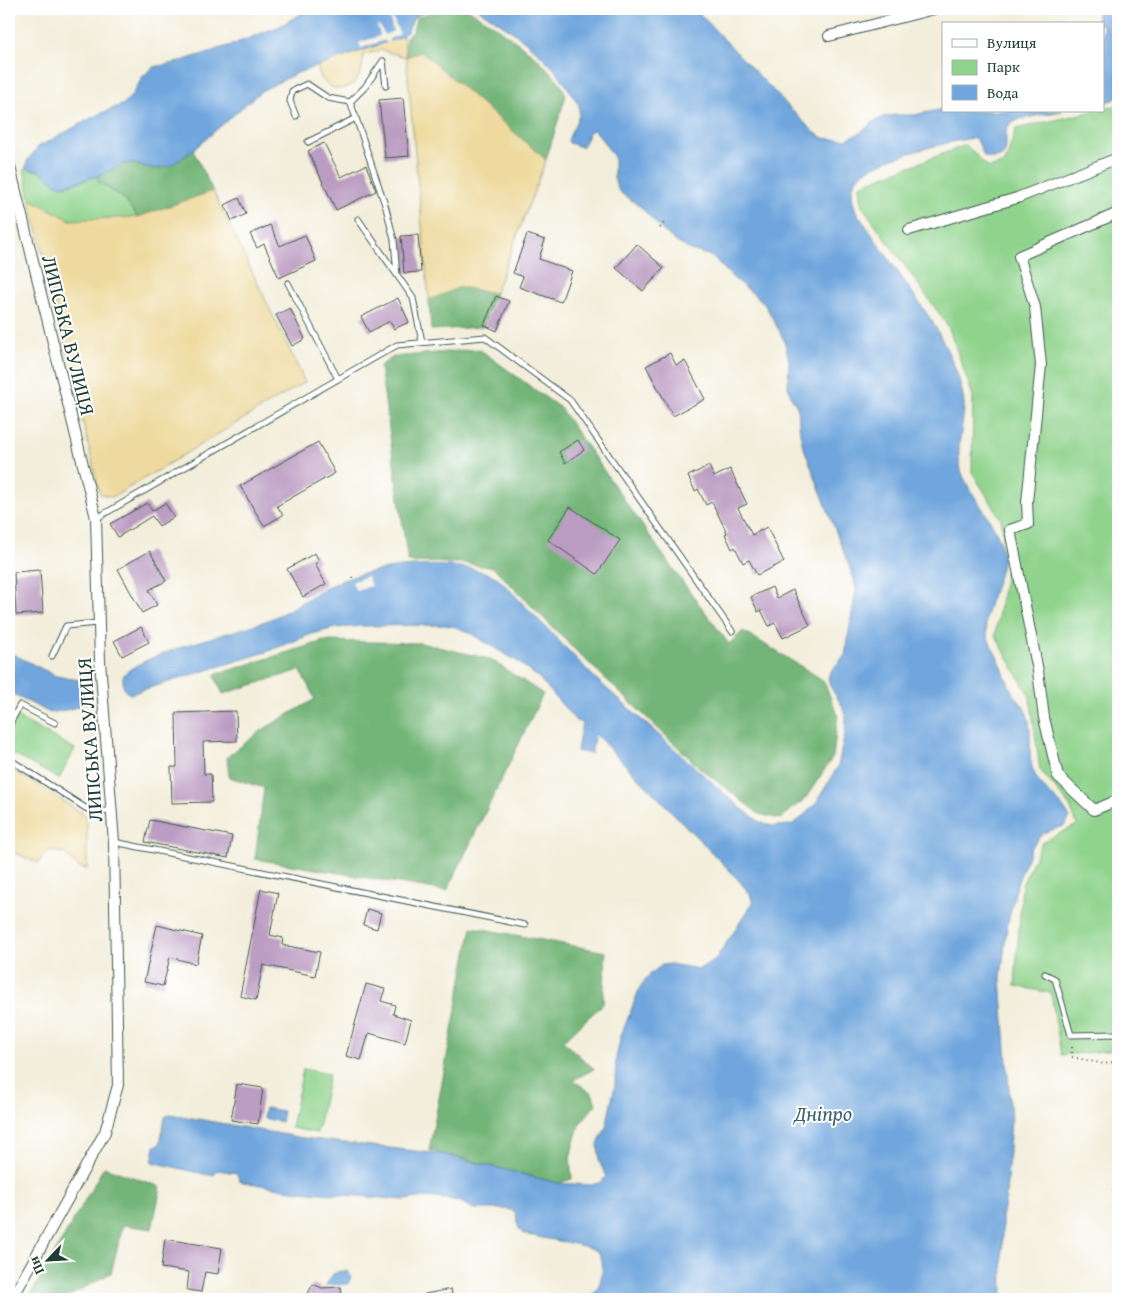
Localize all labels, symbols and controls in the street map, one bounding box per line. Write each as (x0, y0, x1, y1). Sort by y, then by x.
legend (942, 22, 1104, 112)
text: Вулиця (987, 32, 1037, 53)
text: Парк (987, 56, 1020, 77)
text: Вода (987, 82, 1019, 103)
street label: ЛИПСЬКА ВУЛИЦЯ (35, 252, 103, 418)
street label: ЛИПСЬКА ВУЛИЦЯ (69, 657, 109, 823)
water label: Дніпро (793, 1098, 852, 1129)
north arrow (22, 1236, 72, 1286)
text: Пн (23, 1253, 49, 1278)

